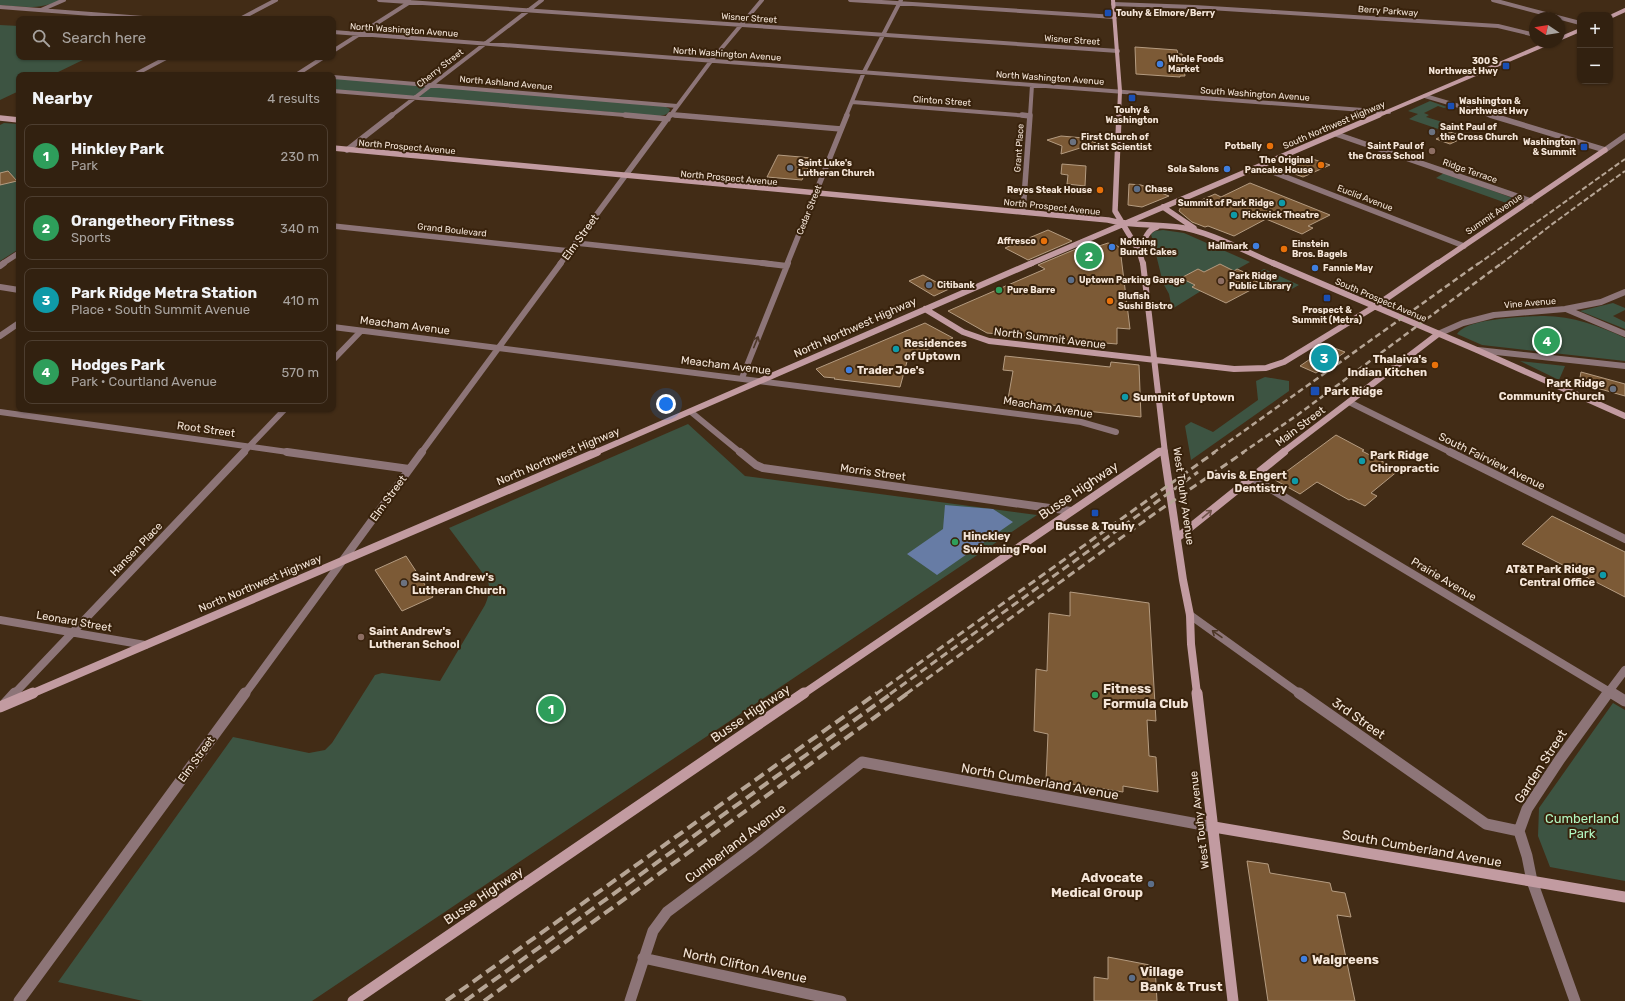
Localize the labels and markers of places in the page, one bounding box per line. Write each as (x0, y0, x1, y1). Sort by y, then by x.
marker: Touhy & Elmore/Berry (1103, 8, 1113, 18)
place label: Touhy & Elmore/Berry (1116, 8, 1216, 18)
place label: Whole Foods Market (1168, 54, 1224, 74)
place label: 300 S Northwest Hwy (1429, 56, 1499, 76)
marker: Whole Foods Market (1155, 59, 1165, 69)
marker: 300 S Northwest Hwy (1501, 61, 1511, 71)
marker: Touhy & Washington (1127, 93, 1137, 103)
place label: Washington & Northwest Hwy (1459, 96, 1529, 116)
marker: Washington & Northwest Hwy (1446, 101, 1456, 111)
place label: Touhy & Washington (1106, 105, 1159, 126)
place label: Saint Paul of the Cross Church (1440, 122, 1518, 142)
marker: Saint Paul of the Cross Church (1427, 127, 1437, 137)
place label: First Church of Christ Scientist (1081, 132, 1152, 152)
marker: First Church of Christ Scientist (1068, 137, 1078, 147)
place label: Washington & Summit (1523, 137, 1576, 157)
place label: Potbelly (1225, 141, 1263, 151)
marker: Potbelly (1265, 141, 1275, 151)
place label: Saint Paul of the Cross School (1348, 141, 1424, 161)
marker: Washington & Summit (1579, 142, 1589, 152)
marker: Saint Paul of the Cross School (1427, 146, 1437, 156)
place label: The Original Pancake House (1245, 155, 1314, 175)
place label: Saint Luke's Lutheran Church (798, 158, 875, 178)
marker: The Original Pancake House (1316, 160, 1326, 170)
marker: Saint Luke's Lutheran Church (785, 163, 795, 173)
place label: Sola Salons (1168, 164, 1219, 174)
marker: Sola Salons (1222, 164, 1232, 174)
marker: Chase (1132, 184, 1142, 194)
place label: Chase (1145, 184, 1173, 194)
place label: Reyes Steak House (1007, 185, 1093, 195)
marker: Reyes Steak House (1095, 185, 1105, 195)
place label: Summit of Park Ridge (1178, 198, 1275, 209)
marker: Summit of Park Ridge (1277, 198, 1287, 208)
marker: Pickwick Theatre (1229, 210, 1239, 220)
place label: Pickwick Theatre (1242, 210, 1320, 220)
place label: Affresco (997, 236, 1036, 246)
marker: Affresco (1039, 236, 1049, 246)
place label: Nothing Bundt Cakes (1120, 237, 1177, 257)
place label: Einstein Bros. Bagels (1292, 239, 1348, 260)
pin: 2 (1076, 241, 1102, 271)
place label: Hallmark (1208, 241, 1249, 251)
marker: Hallmark (1251, 241, 1261, 251)
marker: Nothing Bundt Cakes (1107, 242, 1117, 252)
marker: Einstein Bros. Bagels (1279, 244, 1289, 254)
marker: Fannie May (1310, 263, 1320, 273)
place label: Fannie May (1323, 263, 1374, 273)
place label: Park Ridge Public Library (1229, 271, 1292, 291)
marker: Uptown Parking Garage (1066, 275, 1076, 285)
place label: Uptown Parking Garage (1079, 275, 1185, 286)
marker: Park Ridge Public Library (1216, 276, 1226, 286)
marker: Citibank (924, 280, 934, 290)
place label: Citibank (937, 280, 975, 290)
marker: Pure Barre (994, 285, 1004, 295)
place label: Pure Barre (1007, 285, 1056, 295)
place label: Blufish Sushi Bistro (1118, 291, 1173, 311)
marker: Prospect & Summit (Metra) (1322, 293, 1332, 303)
marker: Blufish Sushi Bistro (1105, 296, 1115, 306)
place label: Prospect & Summit (Metra) (1292, 305, 1363, 325)
pin: 4 (1534, 326, 1560, 356)
place label: Residences of Uptown (904, 337, 967, 363)
pin: 3 (1311, 343, 1337, 373)
marker: Residences of Uptown (891, 344, 901, 354)
place label: Thalaiva's Indian Kitchen (1348, 353, 1427, 379)
marker: Thalaiva's Indian Kitchen (1430, 360, 1440, 370)
place label: Trader Joe's (857, 364, 924, 377)
marker: Trader Joe's (844, 365, 854, 375)
place label: Park Ridge Community Church (1499, 377, 1605, 403)
marker: Park Ridge Community Church (1608, 384, 1618, 394)
marker: Park Ridge (1309, 385, 1321, 397)
place label: Park Ridge (1324, 385, 1383, 398)
place label: Summit of Uptown (1133, 391, 1235, 404)
marker: Summit of Uptown (1120, 392, 1130, 402)
place label: Park Ridge Chiropractic (1370, 449, 1440, 475)
marker: Park Ridge Chiropractic (1357, 456, 1367, 466)
place label: Davis & Engert Dentistry (1206, 469, 1287, 495)
marker: Davis & Engert Dentistry (1290, 476, 1300, 486)
marker: Busse & Touhy (1090, 508, 1100, 518)
place label: Busse & Touhy (1055, 520, 1135, 533)
place label: Hinckley Swimming Pool (963, 530, 1046, 556)
marker: Hinckley Swimming Pool (950, 537, 960, 547)
place label: AT&T Park Ridge Central Office (1506, 563, 1595, 589)
marker: AT&T Park Ridge Central Office (1598, 570, 1608, 580)
place label: Saint Andrew's Lutheran Church (412, 571, 506, 597)
marker: Saint Andrew's Lutheran Church (399, 578, 409, 588)
place label: Saint Andrew's Lutheran School (369, 625, 460, 651)
marker: Saint Andrew's Lutheran School (356, 632, 366, 642)
place label: Fitness Formula Club (1103, 681, 1189, 711)
marker: Fitness Formula Club (1090, 690, 1100, 700)
pin: 1 (538, 694, 564, 724)
place label: Advocate Medical Group (1051, 870, 1143, 900)
marker: Advocate Medical Group (1146, 879, 1156, 889)
place label: Walgreens (1312, 952, 1379, 967)
marker: Walgreens (1299, 954, 1309, 964)
place label: Village Bank & Trust (1140, 964, 1223, 994)
marker: Village Bank & Trust (1127, 973, 1137, 983)

